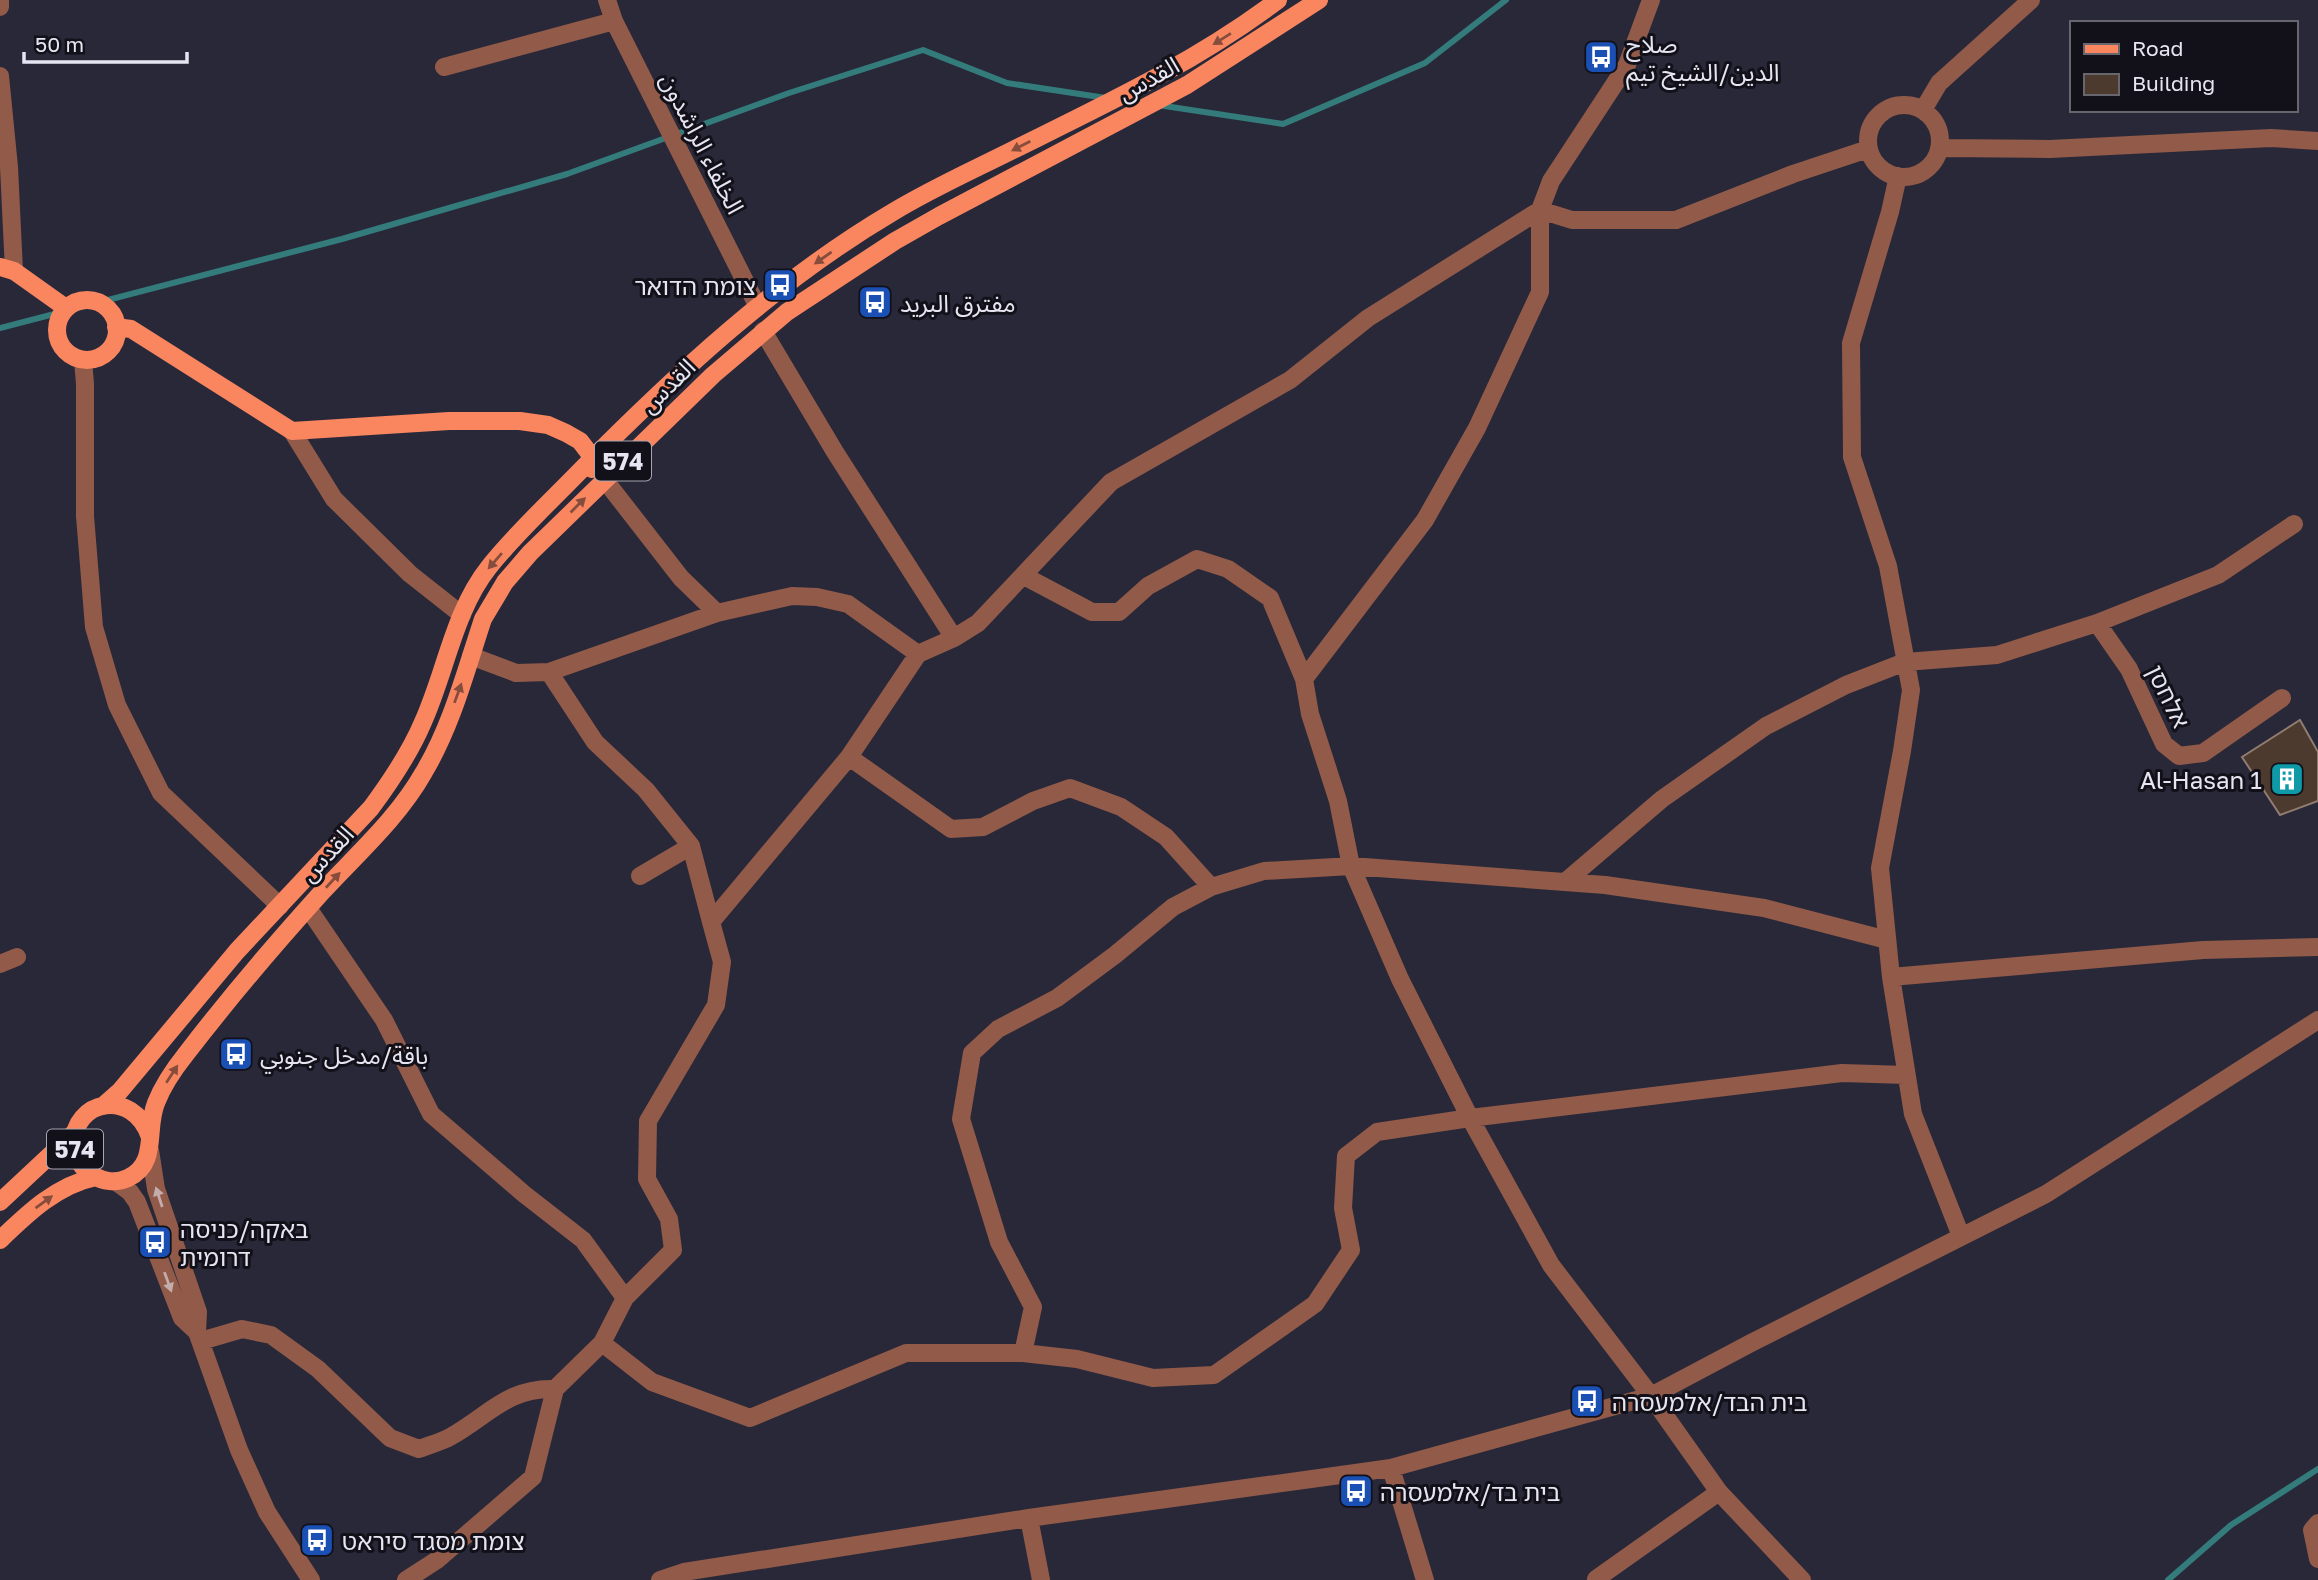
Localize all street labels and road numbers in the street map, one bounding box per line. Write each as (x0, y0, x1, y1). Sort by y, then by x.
street label: القدس (1112, 49, 1184, 107)
street label: الخلفاء الراشدون (654, 68, 751, 219)
street label: القدس (633, 352, 701, 418)
road number: 574 (595, 442, 651, 481)
street label: אלחסן (2141, 660, 2197, 732)
street label: القدس (293, 819, 359, 887)
road number: 574 (47, 1130, 103, 1168)

